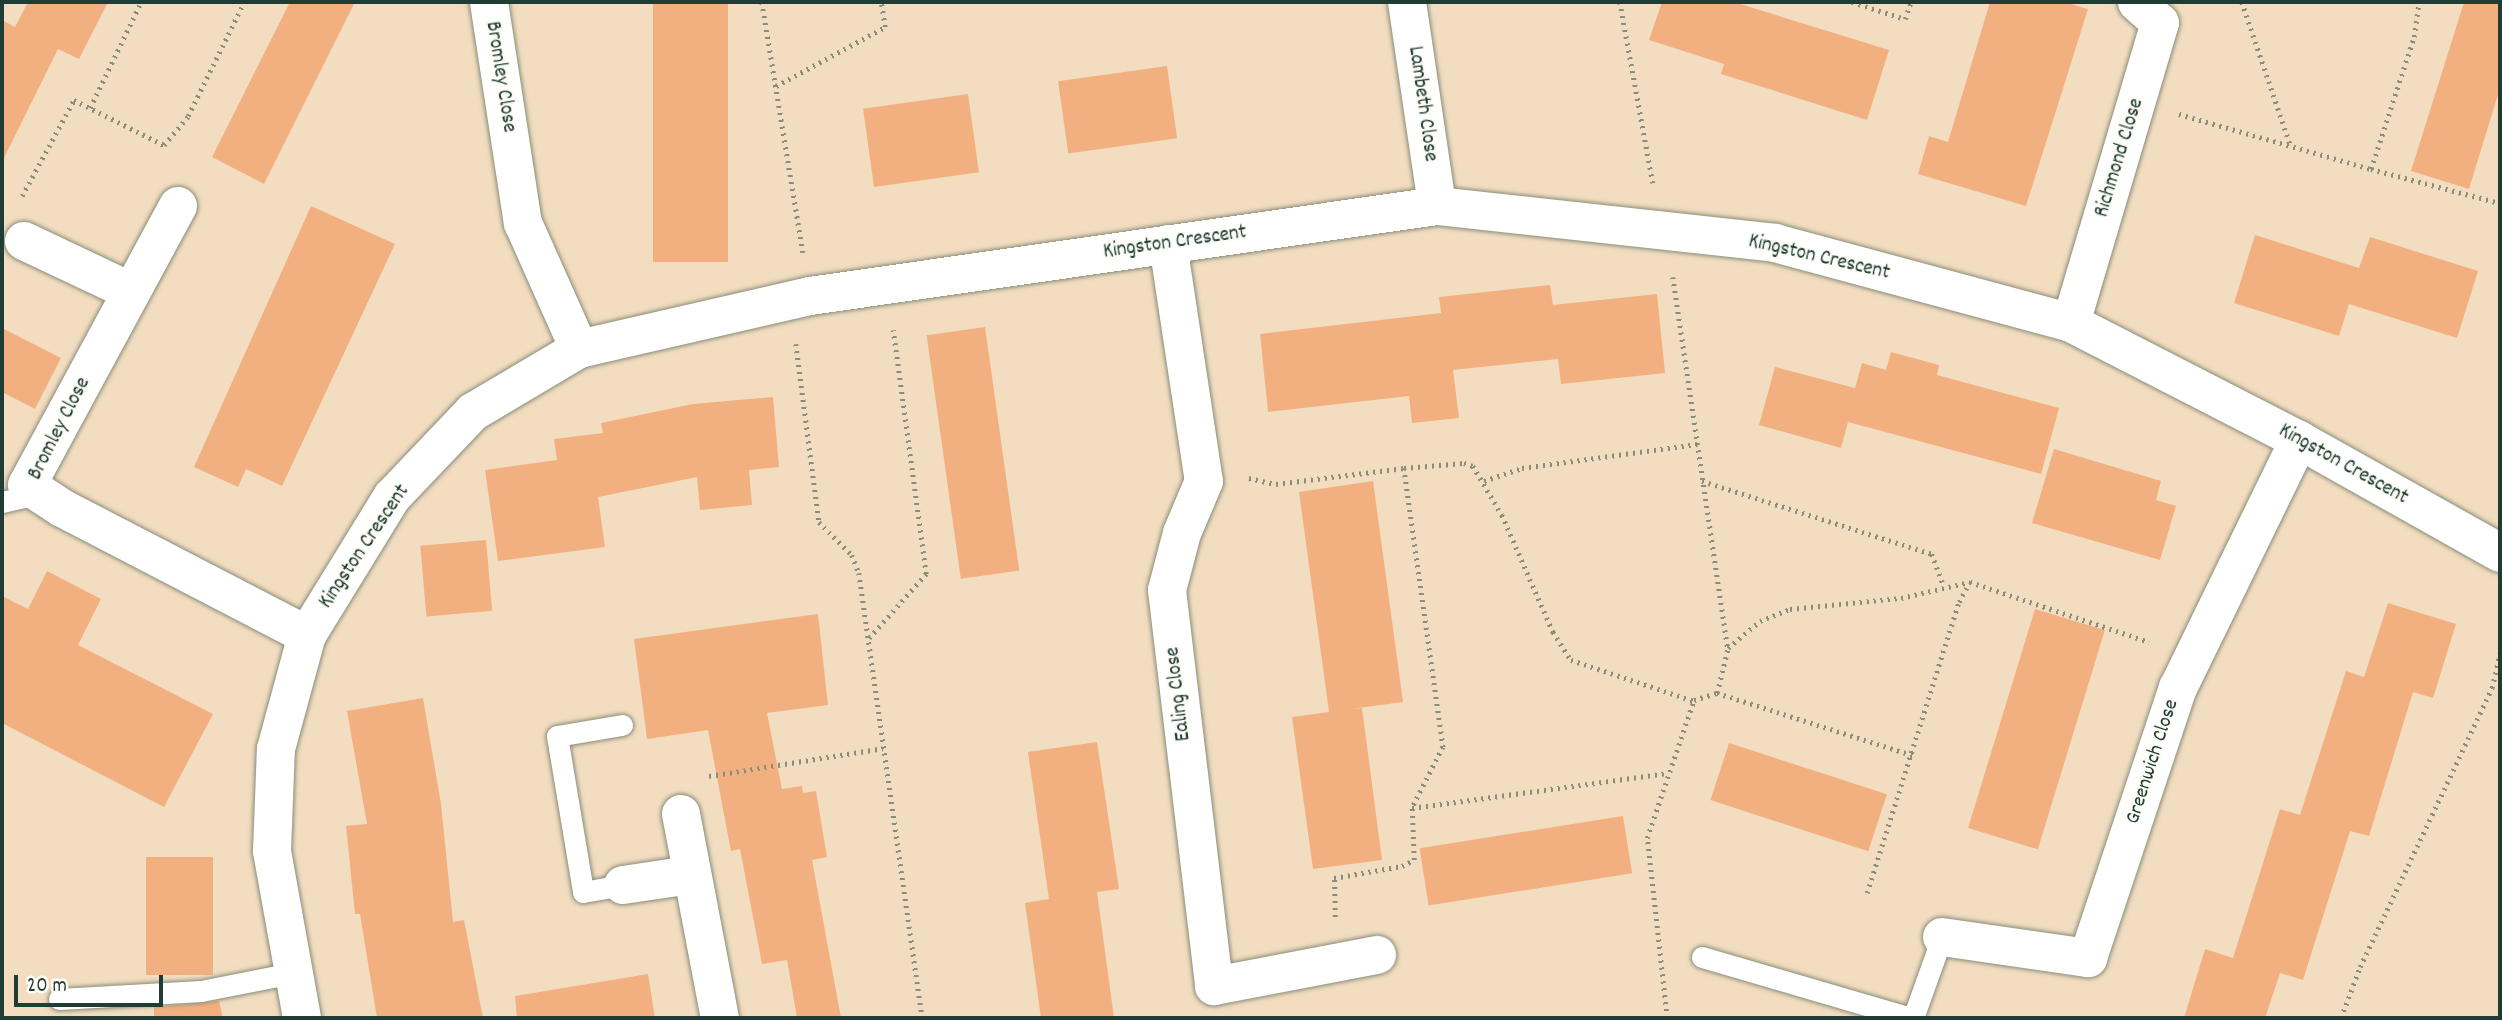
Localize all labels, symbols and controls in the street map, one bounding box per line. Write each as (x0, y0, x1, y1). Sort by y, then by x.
street label: Bromley Close (479, 20, 521, 134)
street label: Lambeth Close (1401, 45, 1443, 163)
street label: Richmond Close (2090, 95, 2150, 221)
street label: Kingston Crescent (1102, 220, 1248, 266)
street label: Kingston Crescent (1746, 229, 1892, 287)
street label: Bromley Close (23, 373, 97, 485)
street label: Kingston Crescent (2274, 419, 2412, 511)
street label: Kingston Crescent (314, 480, 416, 614)
street label: Ealing Close (1161, 645, 1197, 743)
street label: Greenwich Close (2121, 696, 2185, 828)
scale bar (18, 960, 166, 1004)
text: 20 m (27, 972, 67, 1002)

